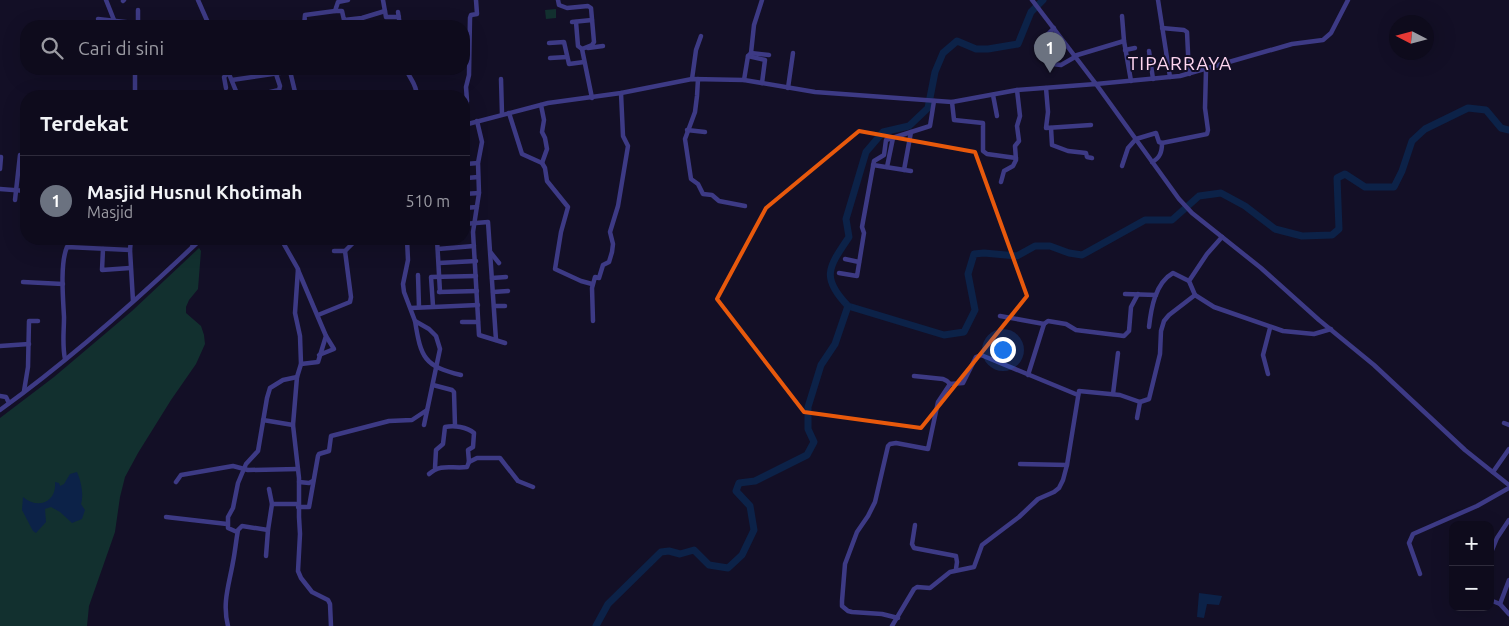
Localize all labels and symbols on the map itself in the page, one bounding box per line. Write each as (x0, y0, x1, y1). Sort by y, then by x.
north arrow (1389, 15, 1434, 60)
pin: 1 (1034, 32, 1066, 73)
district label: TIPARRAYA (1128, 52, 1232, 74)
your location (990, 337, 1016, 363)

